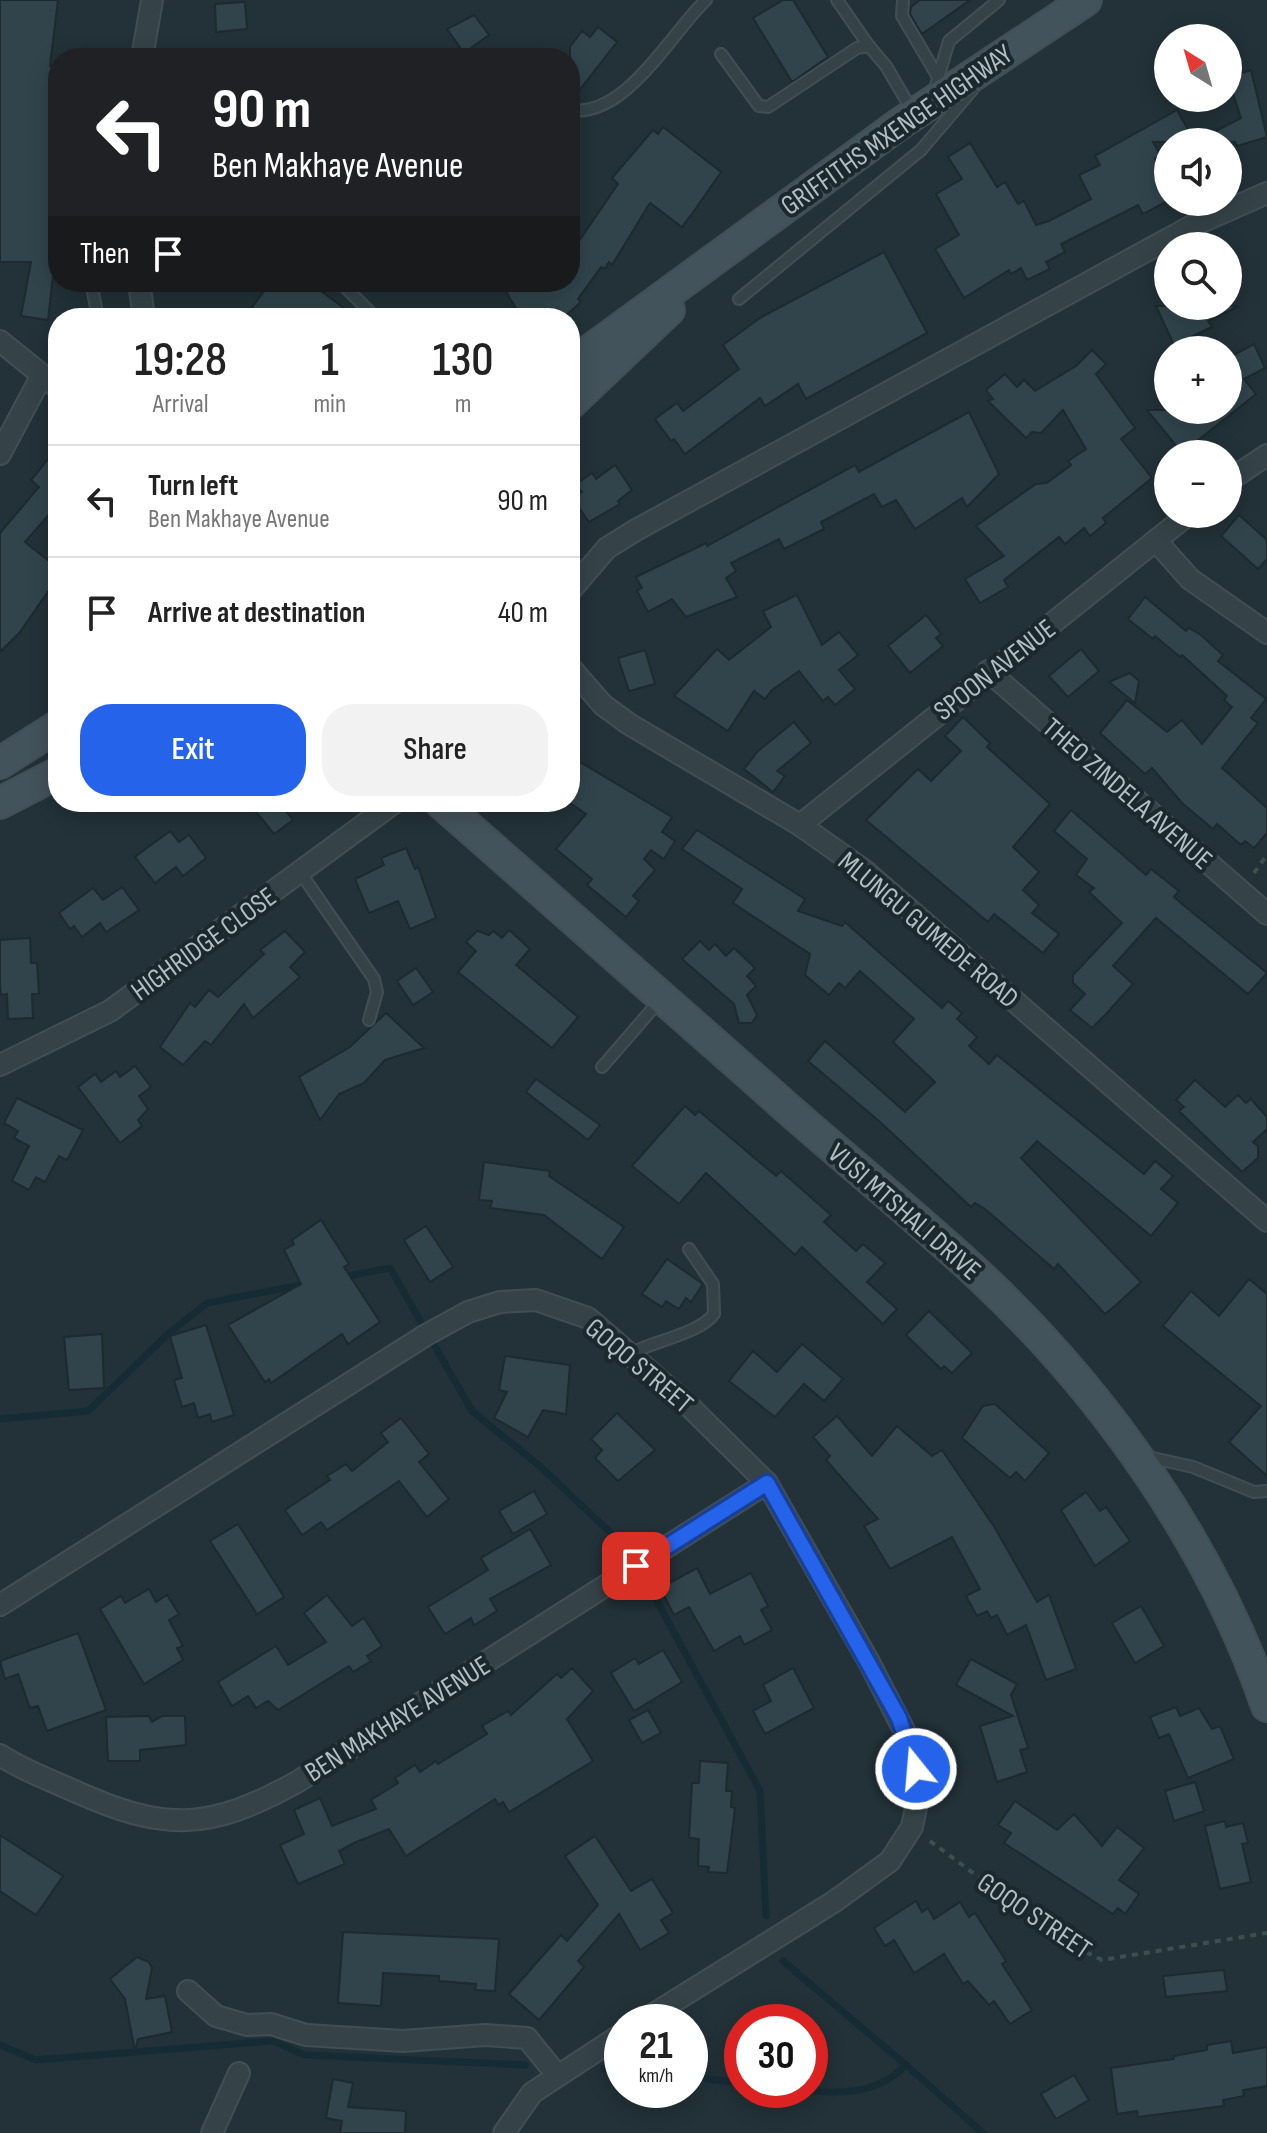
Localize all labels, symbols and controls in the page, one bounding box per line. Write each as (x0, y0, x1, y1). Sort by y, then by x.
north arrow (1154, 24, 1242, 112)
map controls (1154, 24, 1242, 528)
street label: GRIFFITHS MXENGE HIGHWAY (775, 38, 1019, 223)
text: 90 m (212, 77, 311, 144)
icon: left (80, 80, 184, 184)
button: sound (1154, 128, 1242, 216)
text: Ben Makhaye Avenue (212, 145, 463, 188)
icon: arrive (146, 232, 190, 276)
button: search (1154, 232, 1242, 320)
text: Then (80, 236, 130, 272)
text: 19:28 (134, 332, 227, 389)
text: 1 (321, 332, 339, 389)
text: 130 (432, 332, 494, 389)
button: + (1154, 336, 1242, 424)
text: Arrival (153, 389, 209, 420)
text: min (313, 389, 346, 420)
text: m (455, 389, 471, 420)
button: − (1154, 440, 1242, 528)
text: Turn left (148, 468, 238, 504)
icon: left (80, 479, 124, 523)
text: 90 m (497, 483, 548, 519)
text: Ben Makhaye Avenue (148, 504, 330, 535)
icon: arrive (80, 591, 124, 635)
text: Arrive at destination (148, 595, 365, 631)
text: 40 m (498, 595, 548, 631)
street label: SPOON AVENUE (928, 613, 1062, 728)
button: Exit (80, 704, 306, 796)
button: Share (322, 704, 548, 796)
street label: THEO ZINDELA AVENUE (1035, 711, 1219, 877)
street label: MLUNGU GUMEDE ROAD (831, 845, 1025, 1015)
street label: HIGHRIDGE CLOSE (125, 881, 283, 1008)
street label: VUSI MTSHALI DRIVE (821, 1137, 987, 1287)
street label: GOQO STREET (578, 1312, 700, 1421)
pin (602, 1532, 670, 1600)
icon: arrive (614, 1544, 658, 1588)
street label: BEN MAKHAYE AVENUE (299, 1649, 496, 1789)
position arrow (874, 1727, 958, 1811)
street label: GOQO STREET (971, 1866, 1097, 1966)
speed limit sign: 30 (724, 2004, 828, 2108)
text: 21 (639, 2022, 673, 2070)
text: km/h (639, 2064, 673, 2088)

